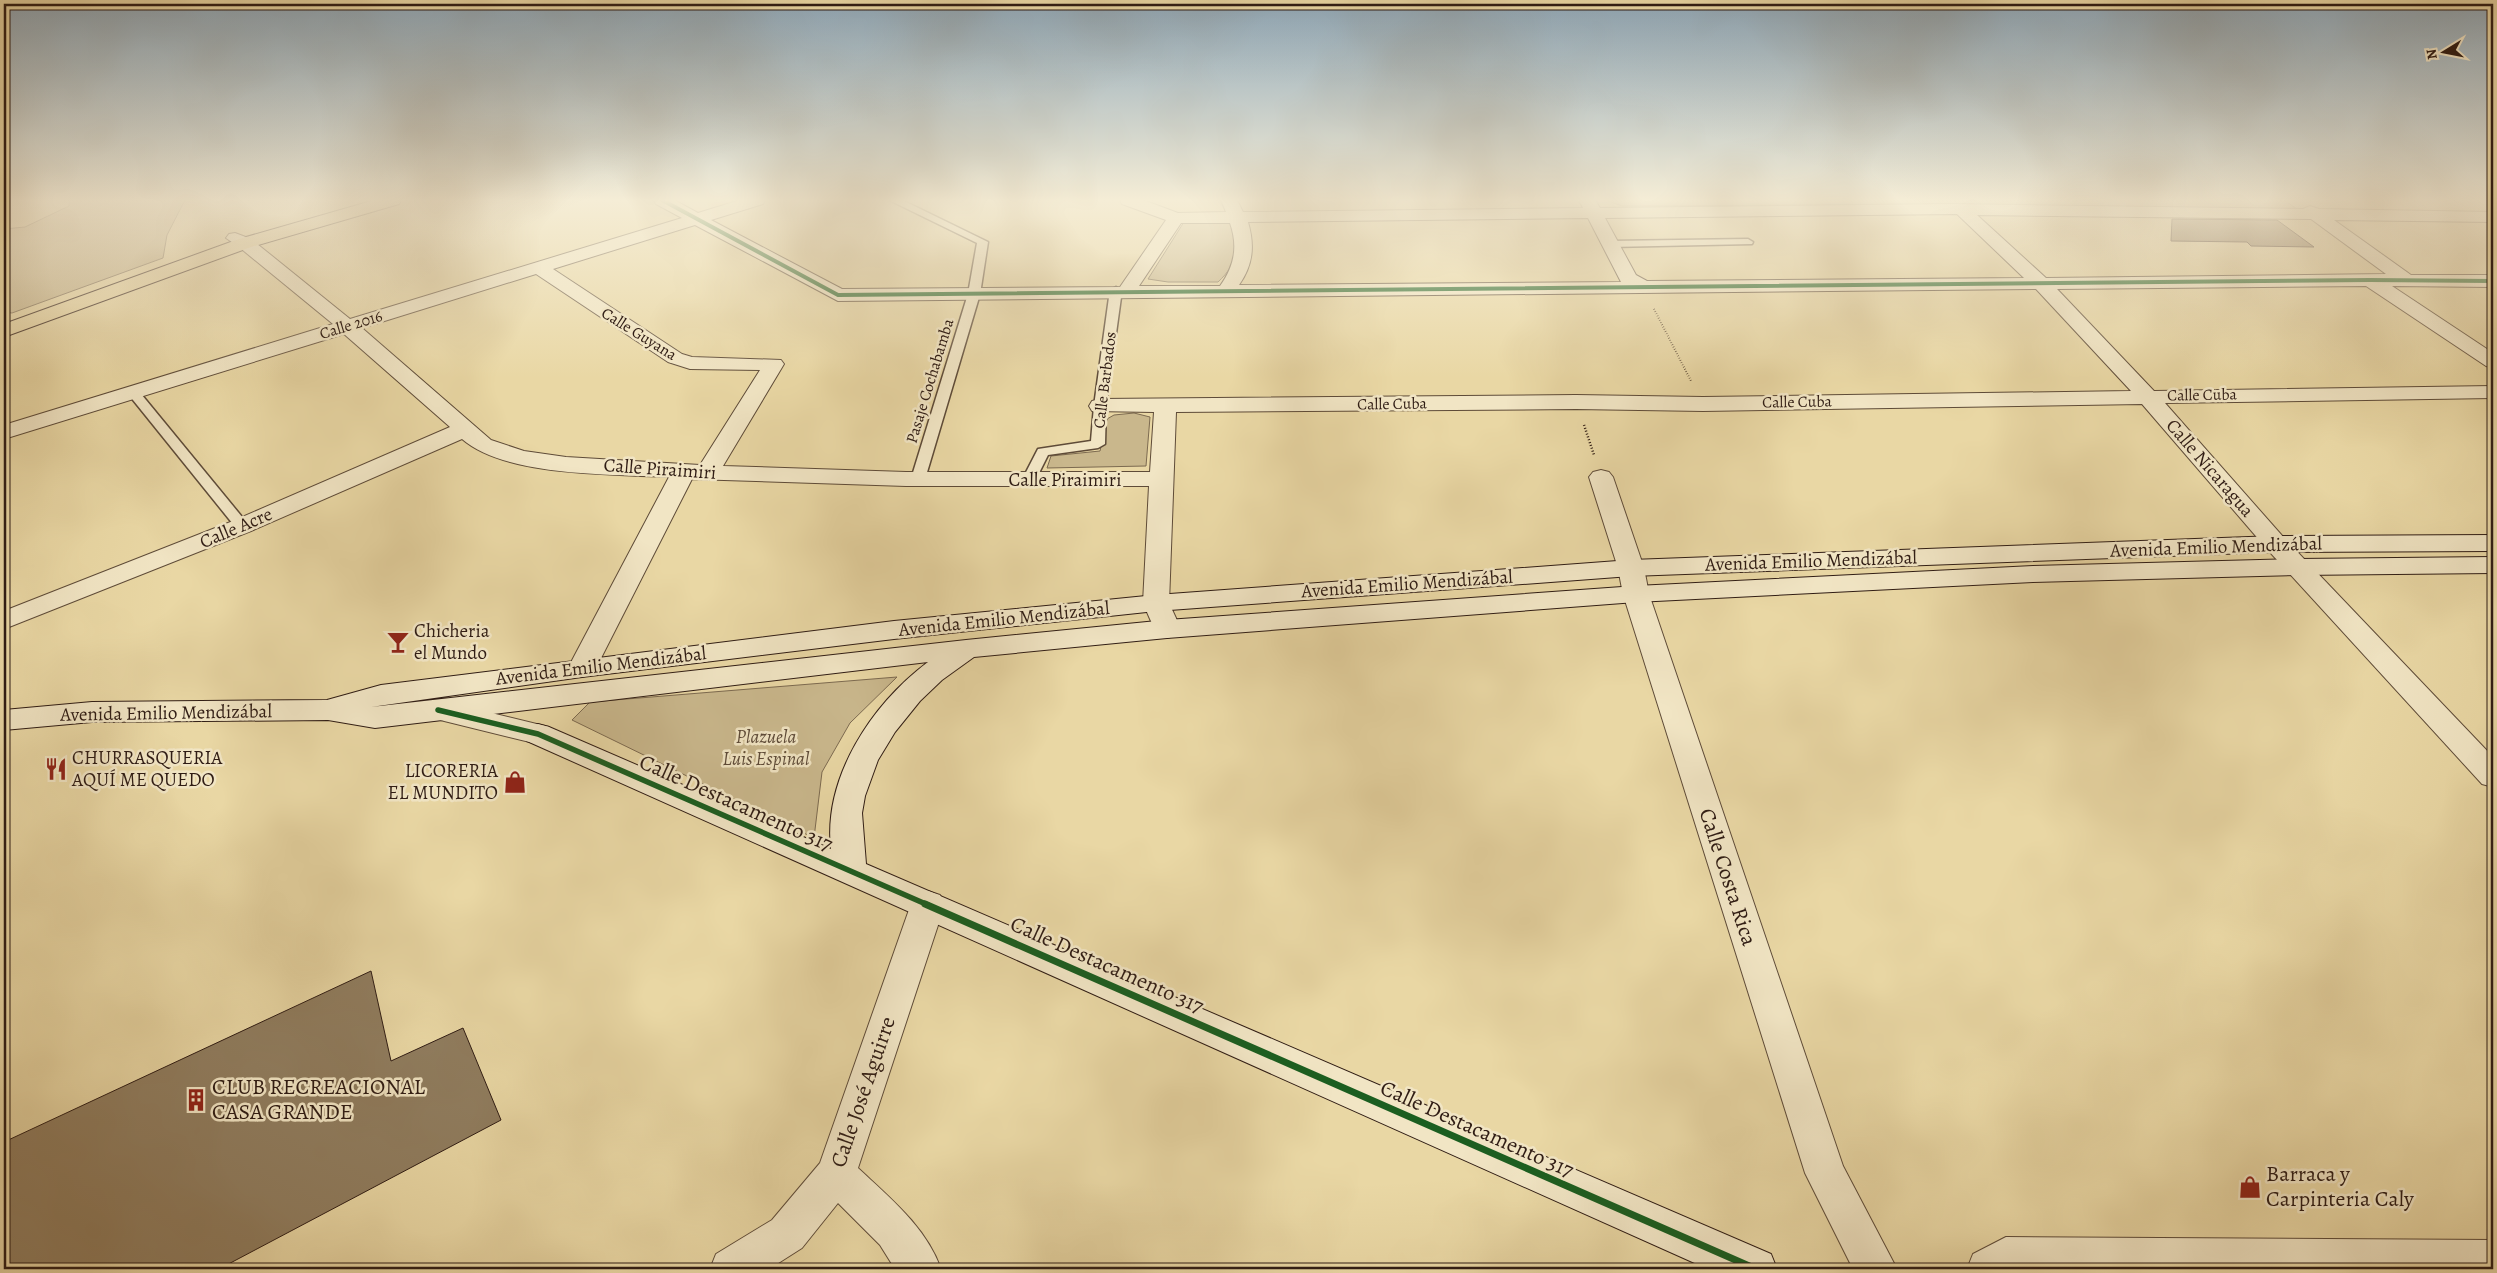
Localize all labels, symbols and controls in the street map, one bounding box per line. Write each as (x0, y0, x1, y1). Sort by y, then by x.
north arrow (2420, 28, 2470, 78)
text: N (2421, 47, 2442, 61)
street label: Calle Guyana (597, 302, 681, 366)
street label: Calle 2016 (317, 305, 385, 345)
street label: Pasaje Cochabamba (901, 316, 960, 446)
street label: Calle Barbados (1088, 330, 1122, 430)
street label: Calle Cuba (2167, 383, 2238, 407)
street label: Calle Cuba (1762, 390, 1833, 414)
street label: Calle Cuba (1357, 392, 1428, 416)
street label: Calle Nicaragua (2160, 413, 2260, 523)
street label: Calle Piraimiri (603, 452, 717, 486)
street label: Calle Piraimiri (1008, 467, 1122, 493)
street label: Calle Acre (196, 501, 276, 555)
street label: Avenida Emilio Mendizábal (2109, 530, 2323, 564)
street label: Avenida Emilio Mendizábal (1704, 544, 1918, 578)
street label: Avenida Emilio Mendizábal (1299, 564, 1514, 604)
street label: Avenida Emilio Mendizábal (896, 595, 1111, 643)
place label: Chicheria el Mundo (414, 618, 490, 666)
bar icon: Chicheria el Mundo (385, 629, 411, 655)
street label: Avenida Emilio Mendizábal (493, 640, 708, 692)
street label: Avenida Emilio Mendizábal (59, 698, 273, 728)
park label: Plazuela Luis Espinal (722, 724, 810, 772)
place label: CHURRASQUERIA AQUÍ ME QUEDO (71, 745, 223, 793)
street label: Calle Destacamento 317 (635, 747, 838, 859)
restaurant icon: CHURRASQUERIA AQUÍ ME QUEDO (43, 756, 69, 782)
place label: LICORERIA EL MUNDITO (388, 758, 499, 806)
shop icon: LICORERIA EL MUNDITO (502, 769, 528, 795)
street label: Calle Costa Rica (1692, 804, 1765, 950)
street label: Calle Destacamento 317 (1006, 909, 1209, 1021)
street label: Calle José Aguirre (823, 1013, 903, 1171)
place label: CLUB RECREACIONAL CASA GRANDE (212, 1072, 426, 1127)
street label: Calle Destacamento 317 (1376, 1073, 1579, 1185)
building icon: CLUB RECREACIONAL CASA GRANDE (183, 1087, 209, 1113)
place label: Barraca y Carpinteria Caly (2266, 1159, 2414, 1214)
shop icon: Barraca y Carpinteria Caly (2237, 1174, 2263, 1200)

